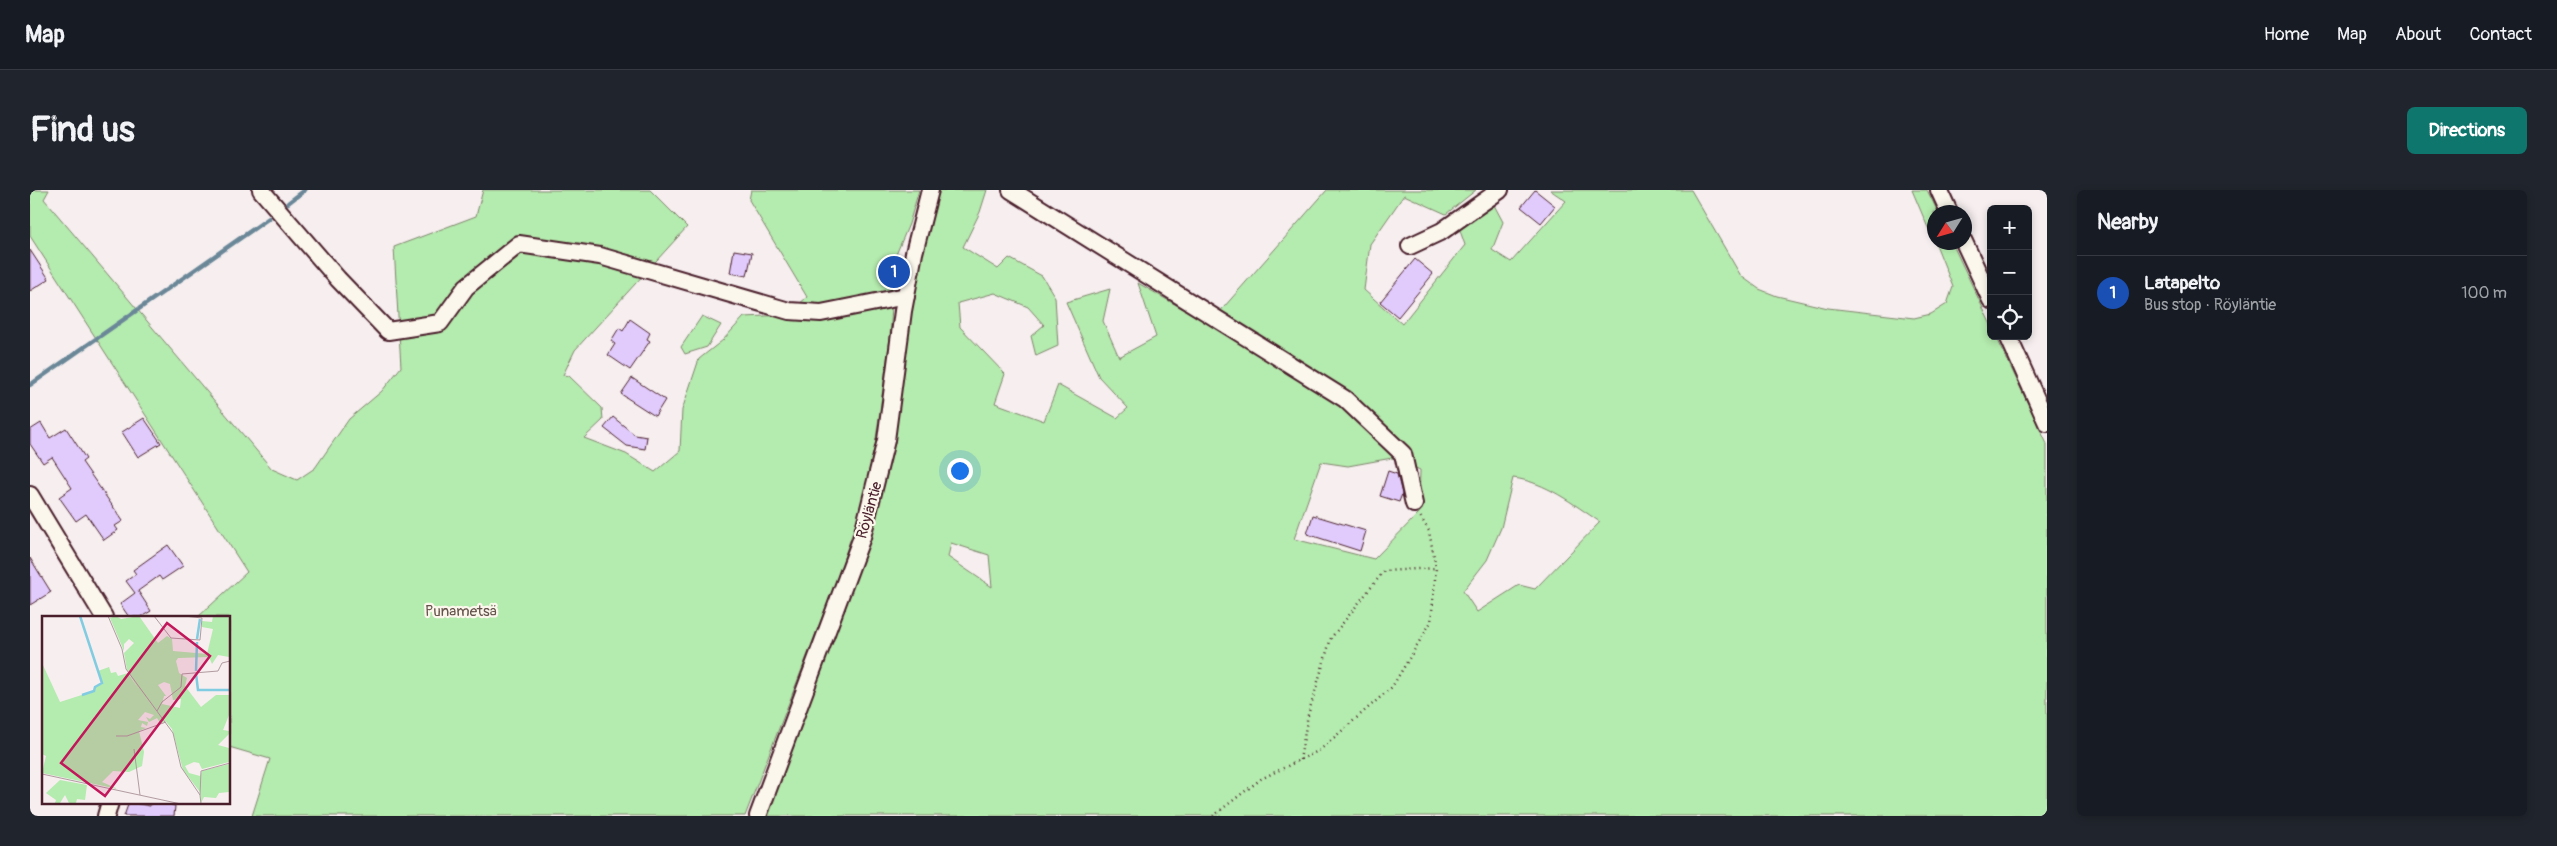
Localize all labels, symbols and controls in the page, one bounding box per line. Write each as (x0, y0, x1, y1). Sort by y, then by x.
text: Map (25, 20, 65, 49)
text: Home (2264, 23, 2309, 46)
text: Map (2337, 23, 2367, 46)
text: About (2395, 23, 2441, 46)
text: Contact (2469, 23, 2532, 46)
button: Directions (2407, 107, 2527, 154)
text: Find us (30, 108, 135, 152)
north arrow (1927, 205, 1972, 250)
map controls (1987, 205, 2032, 340)
button: + (1987, 205, 2032, 250)
text: Nearby (2097, 209, 2158, 236)
button: − (1987, 250, 2032, 295)
pin: 1 (878, 253, 910, 291)
text: Latapelto (2144, 271, 2220, 295)
text: 1 (2110, 283, 2116, 303)
text: 100 m (2461, 283, 2507, 303)
button: locate (1987, 295, 2032, 340)
text: Bus stop · Röyläntie (2144, 295, 2276, 315)
your location (947, 458, 973, 484)
street label: Röyläntie (852, 479, 887, 541)
park label: Punametsä (425, 602, 497, 621)
inset map (42, 616, 230, 804)

